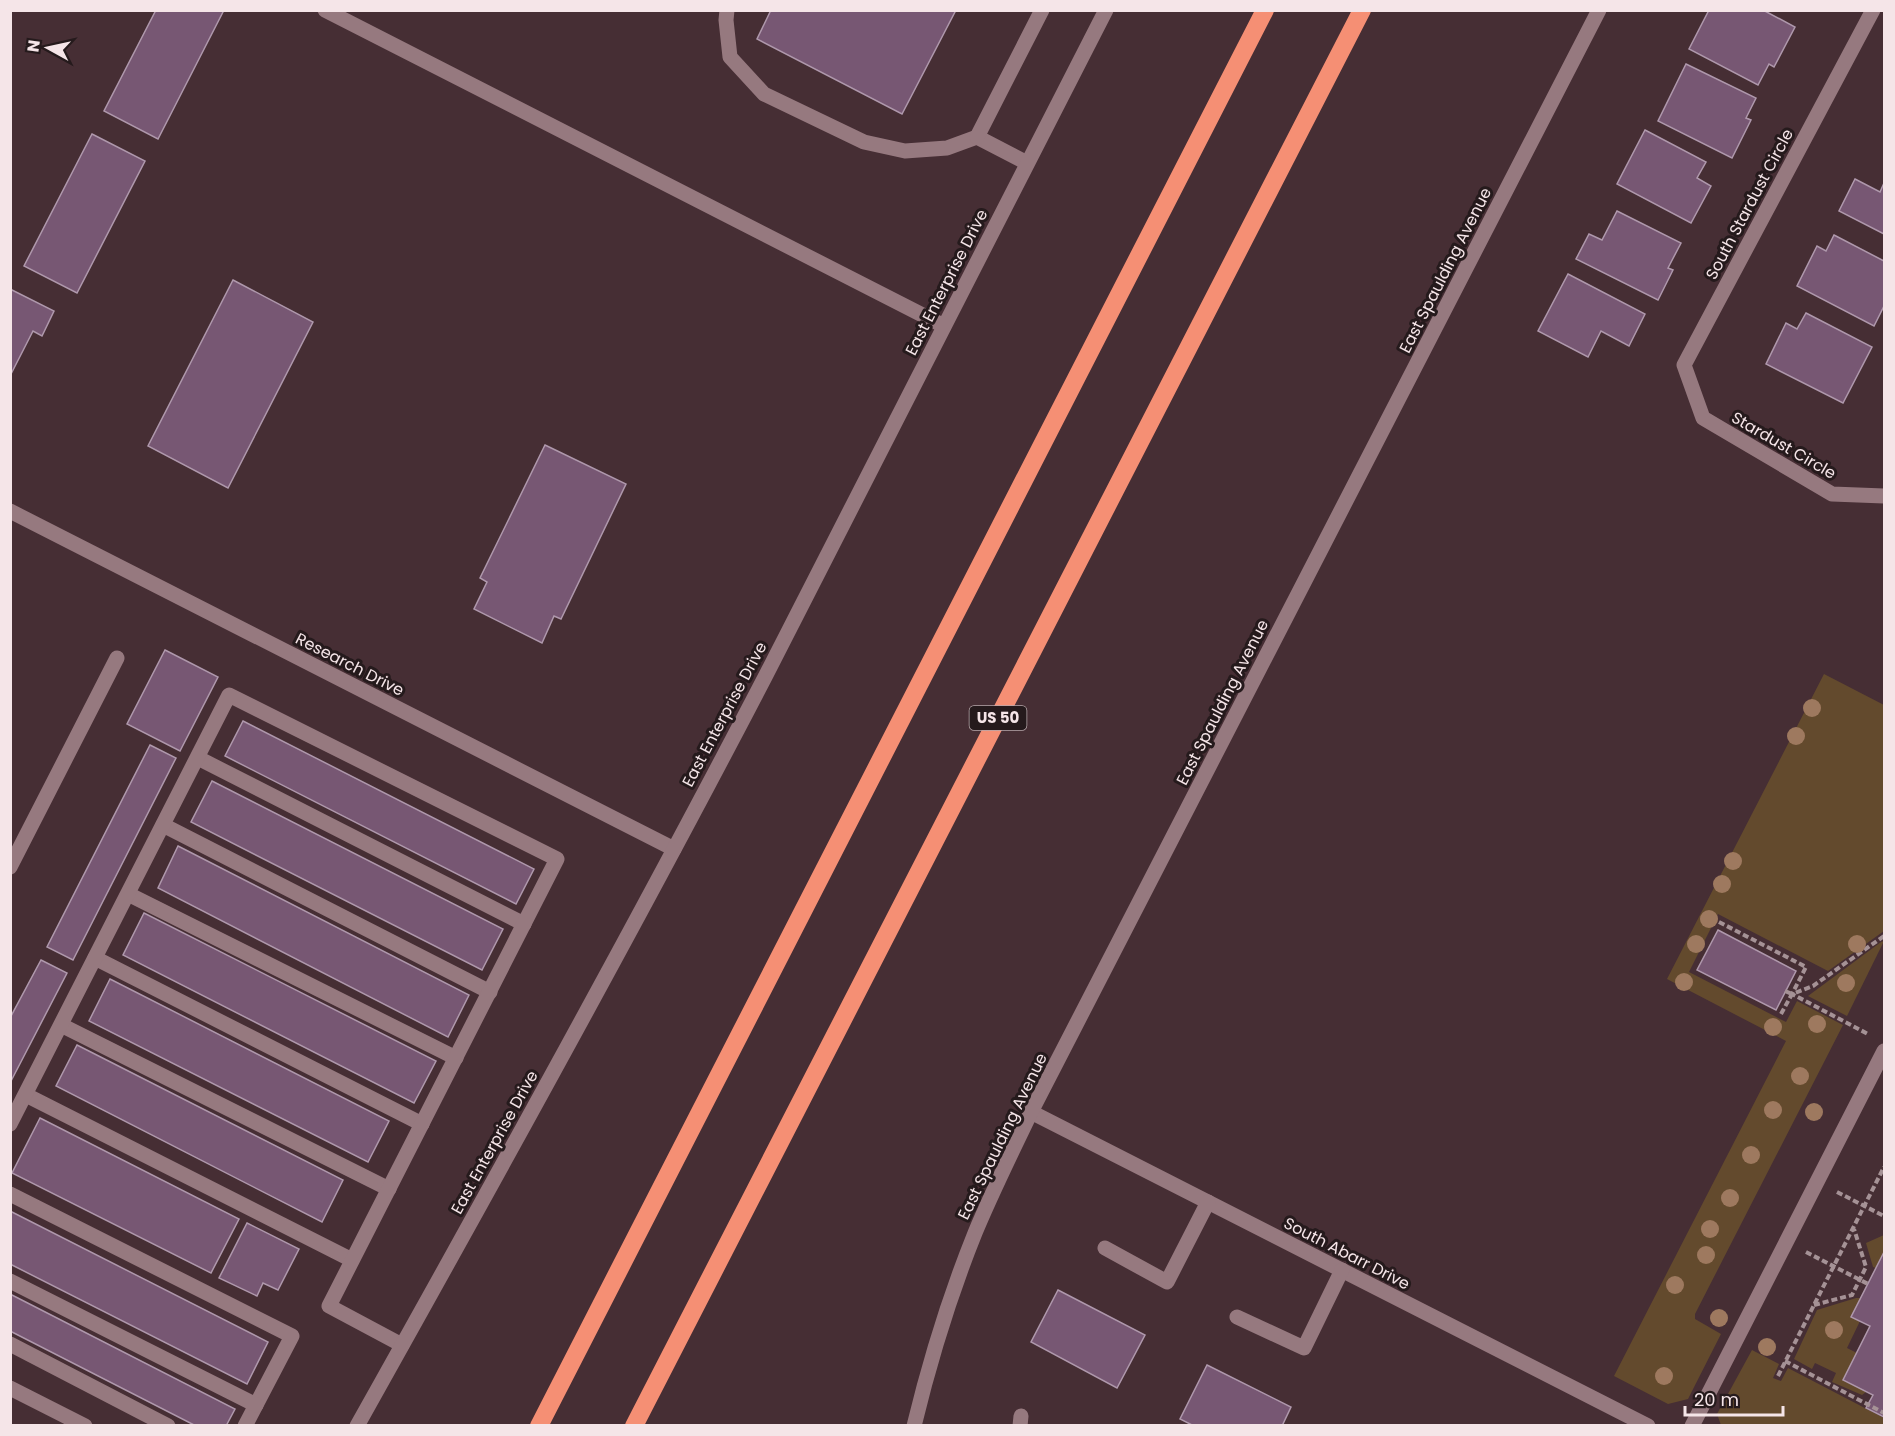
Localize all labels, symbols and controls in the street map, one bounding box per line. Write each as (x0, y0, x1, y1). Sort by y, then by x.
north arrow (18, 18, 78, 78)
text: N (21, 38, 46, 54)
street label: South Stardust Circle (1700, 125, 1799, 284)
street label: East Spaulding Avenue (1394, 183, 1497, 357)
street label: East Enterprise Drive (900, 205, 993, 359)
street label: Stardust Circle (1727, 406, 1840, 485)
street label: East Spaulding Avenue (1171, 615, 1274, 789)
street label: Research Drive (292, 627, 408, 702)
street label: East Enterprise Drive (676, 638, 772, 791)
road number: US 50 (970, 706, 1026, 730)
street label: East Spaulding Avenue (952, 1049, 1053, 1223)
street label: East Enterprise Drive (445, 1066, 544, 1218)
street label: South Abarr Drive (1280, 1212, 1414, 1295)
scale bar (1685, 1379, 1782, 1417)
text: 20 m (1694, 1387, 1739, 1412)

